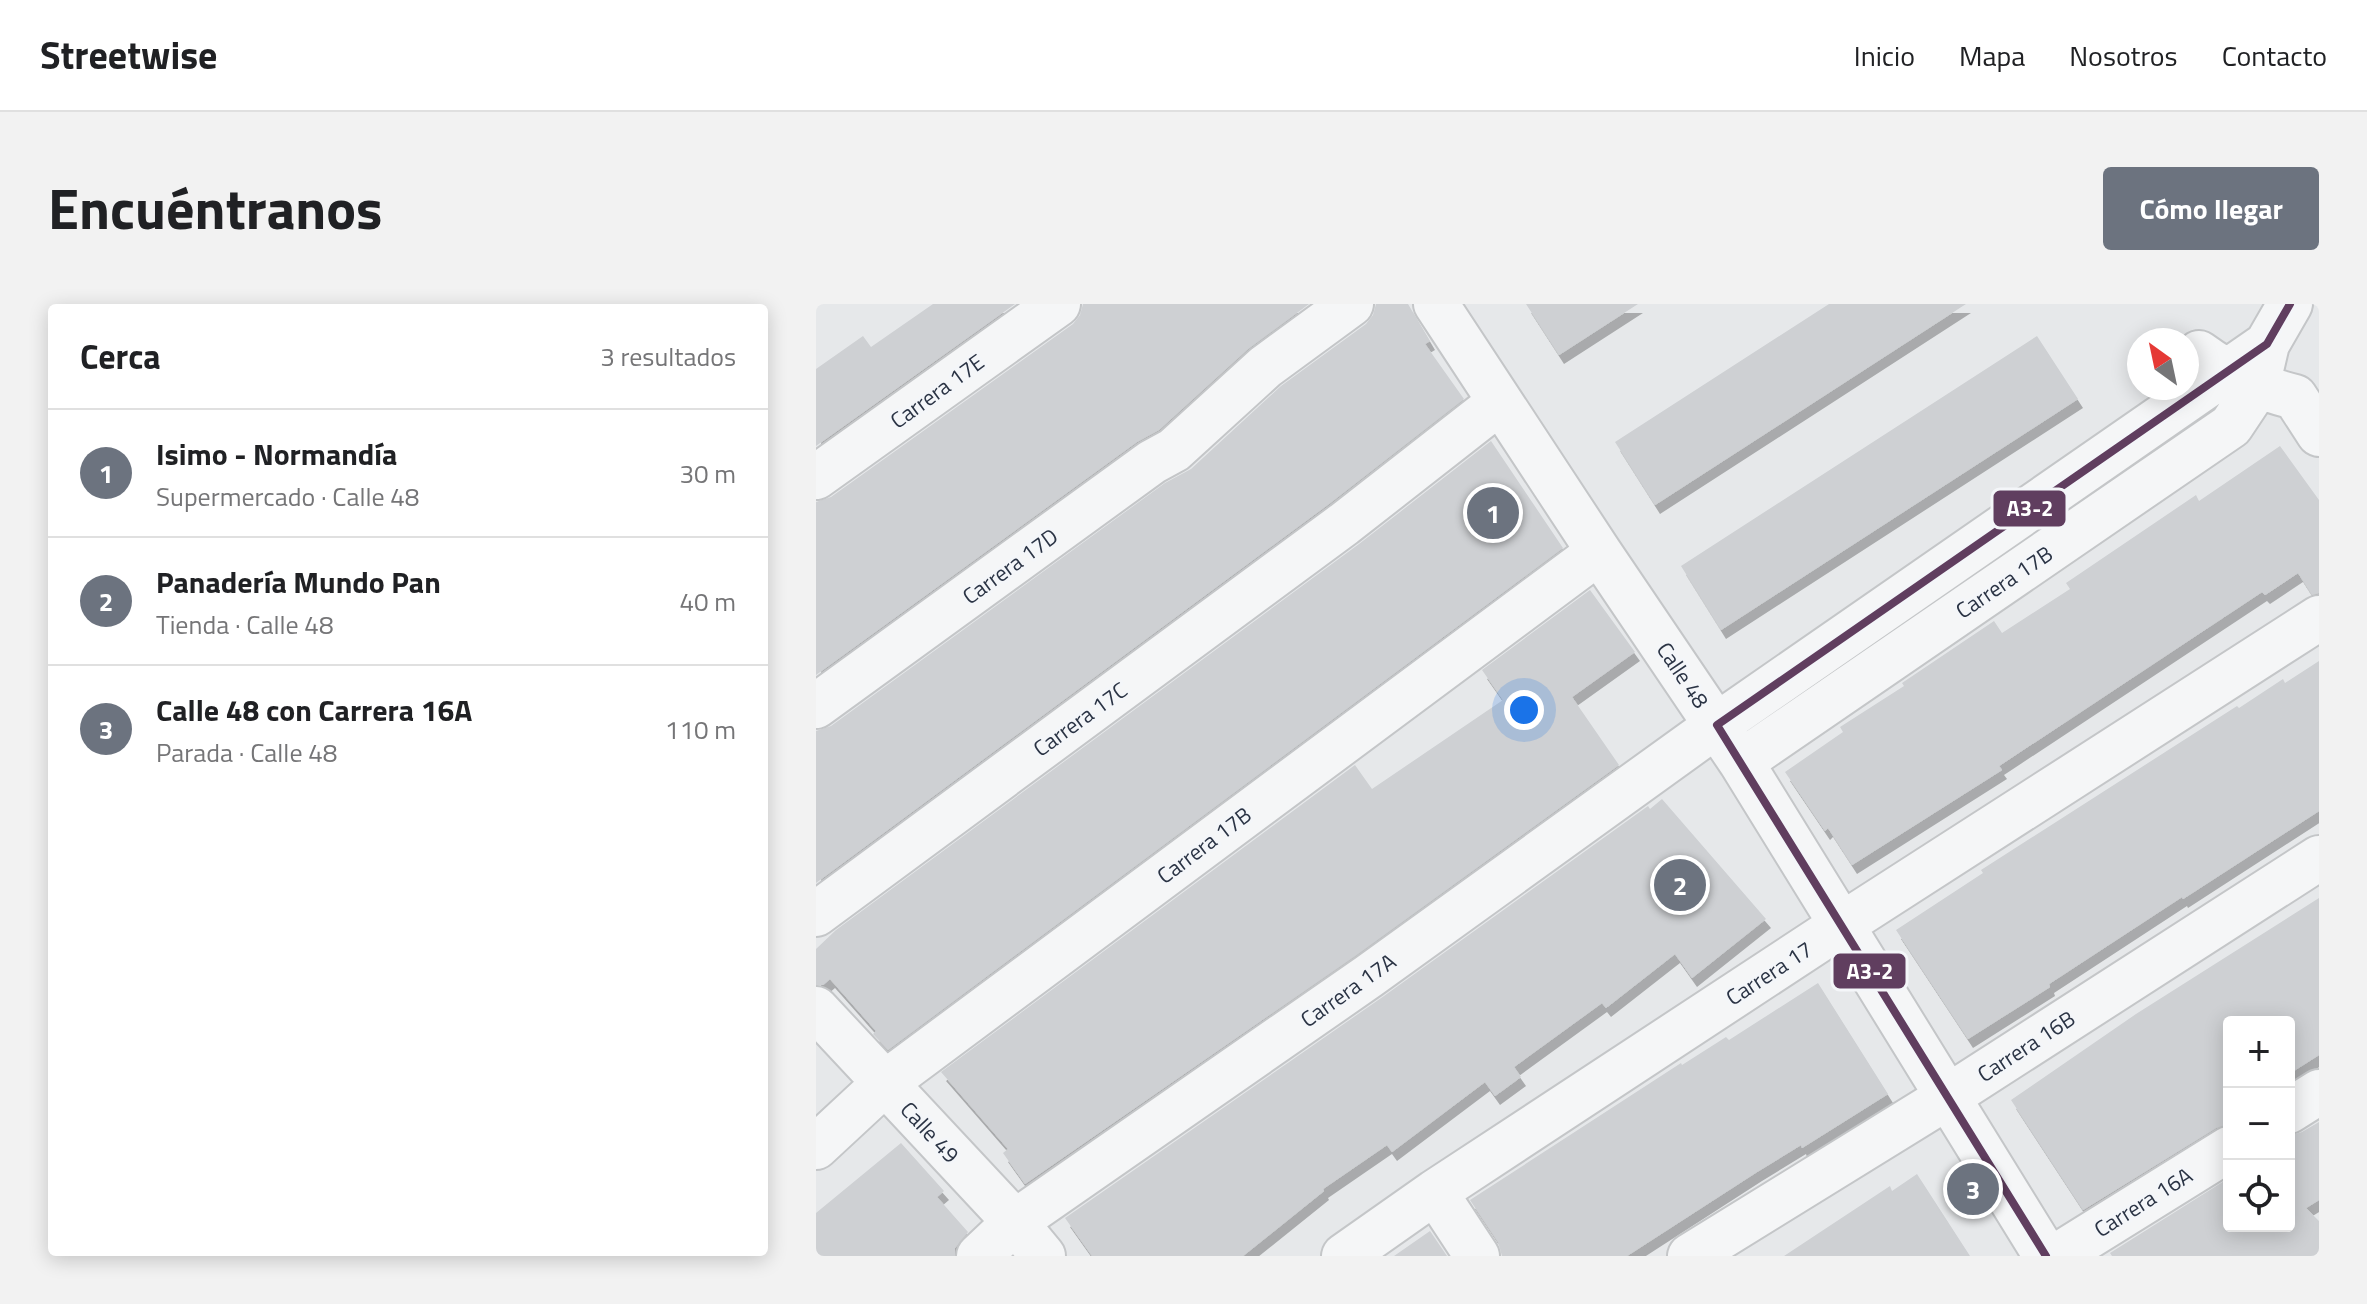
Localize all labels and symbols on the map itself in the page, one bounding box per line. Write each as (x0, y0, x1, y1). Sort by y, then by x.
north arrow (2127, 328, 2199, 400)
street label: Carrera 17E (883, 345, 991, 437)
pin: 1 (1467, 483, 1519, 543)
line badge: A3-2 (1992, 489, 2067, 528)
text: A3-2 (2007, 491, 2053, 525)
street label: Carrera 17D (955, 520, 1065, 612)
street label: Carrera 17B (1949, 537, 2059, 627)
street label: Calle 48 (1648, 635, 1718, 715)
street label: Carrera 17C (1026, 673, 1134, 765)
your location (1504, 690, 1544, 730)
street label: Carrera 17B (1150, 798, 1258, 892)
pin: 2 (1654, 855, 1706, 915)
street label: Carrera 17 (1719, 932, 1819, 1014)
street label: Carrera 17A (1293, 944, 1403, 1036)
line badge: A3-2 (1832, 952, 1907, 990)
text: A3-2 (1847, 954, 1893, 988)
street label: Carrera 16B (1970, 1002, 2082, 1090)
street label: Calle 49 (892, 1093, 968, 1171)
street label: Carrera 16A (2087, 1158, 2199, 1246)
pin: 3 (1947, 1159, 1999, 1219)

